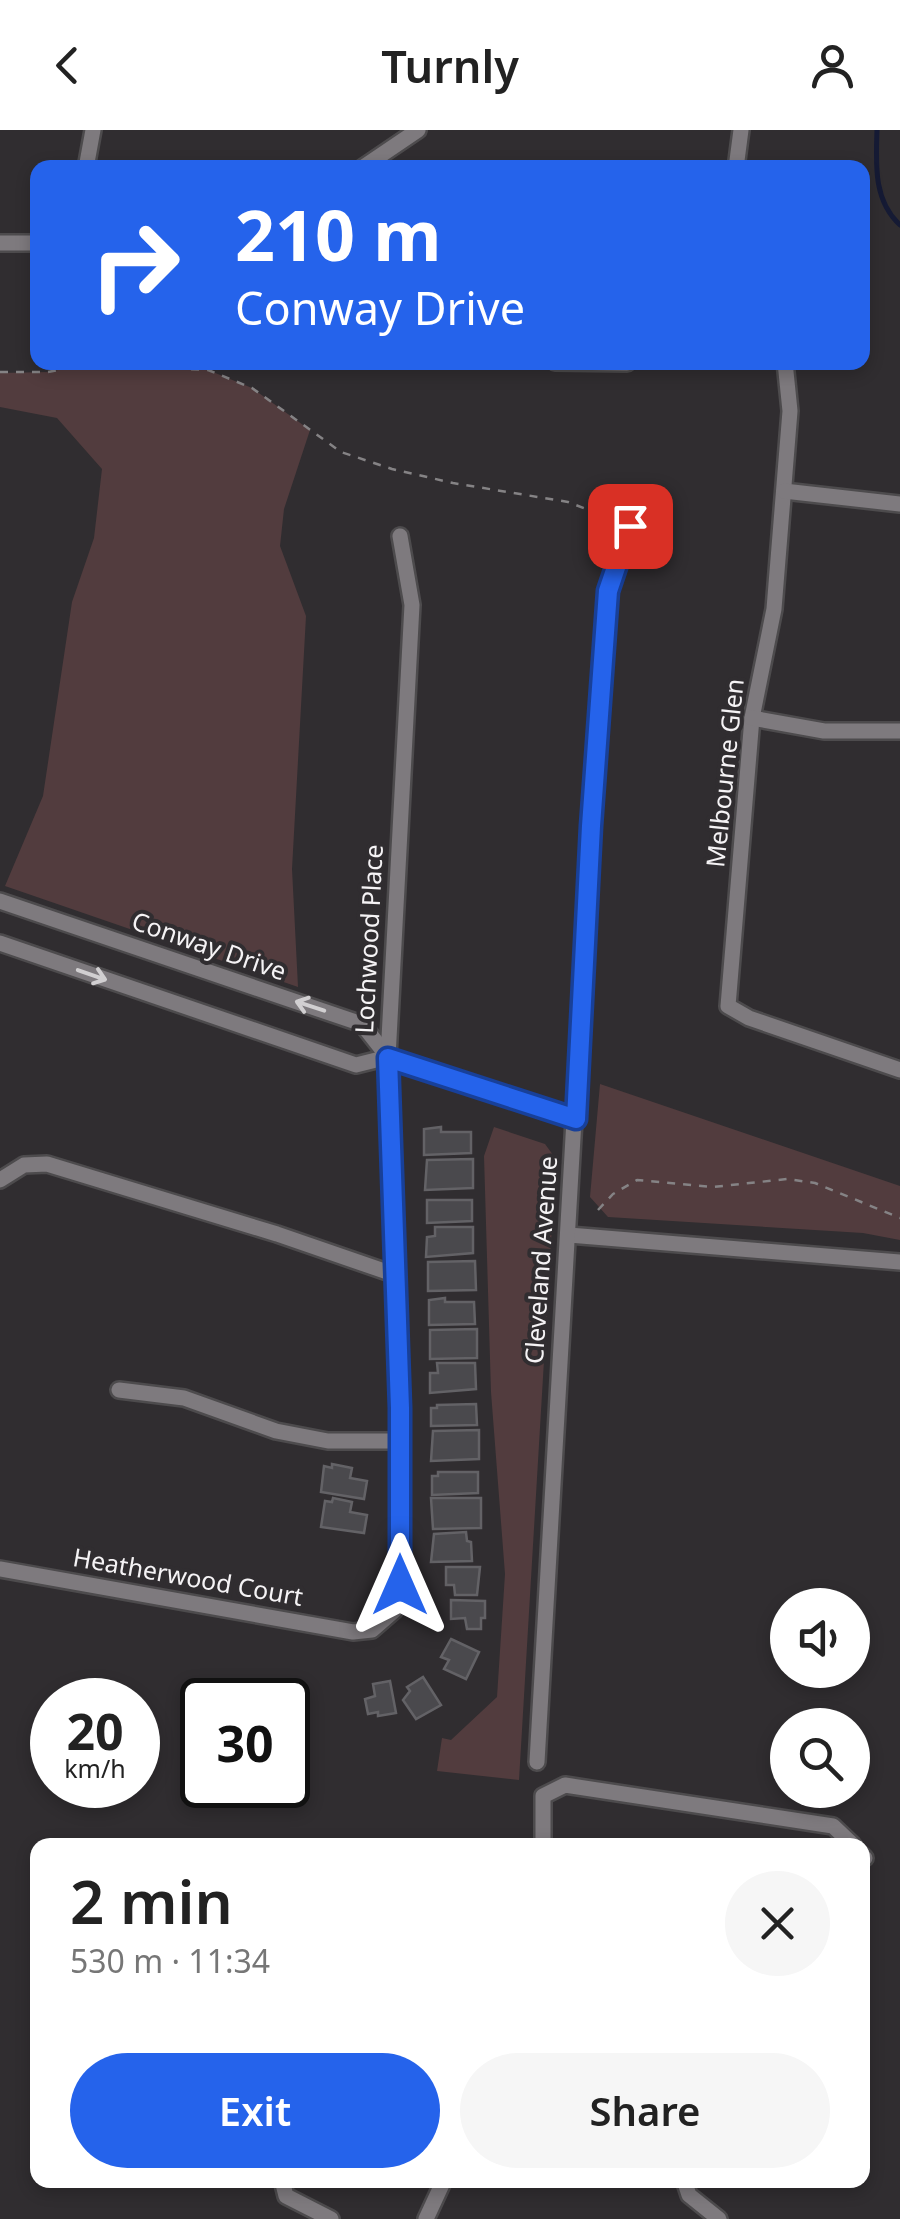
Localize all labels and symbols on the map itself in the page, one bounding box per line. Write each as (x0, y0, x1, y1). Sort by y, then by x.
pin (588, 484, 673, 569)
street label: Melbourne Glen (697, 677, 751, 869)
street label: Lochwood Place (346, 844, 390, 1034)
street label: Conway Drive (128, 903, 291, 987)
one-way arrow (76, 968, 108, 986)
one-way arrow (295, 996, 326, 1014)
street label: Cleveland Avenue (516, 1155, 564, 1365)
position arrow (348, 1533, 452, 1637)
street label: Heatherwood Court (70, 1539, 306, 1613)
speed limit sign: 30 (180, 1678, 310, 1808)

